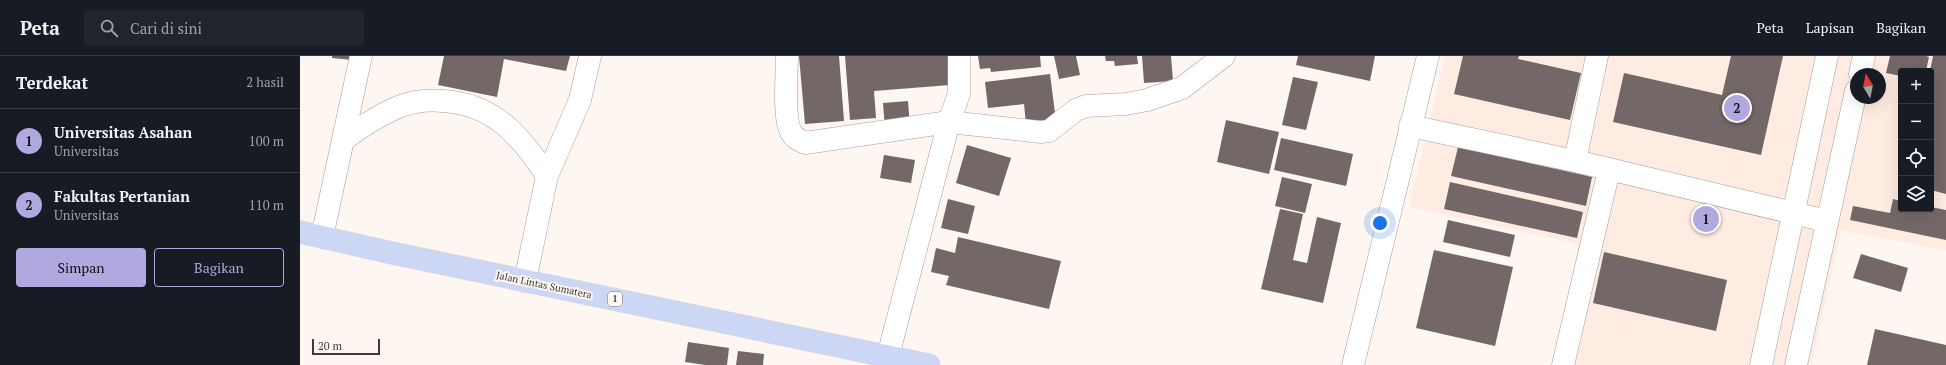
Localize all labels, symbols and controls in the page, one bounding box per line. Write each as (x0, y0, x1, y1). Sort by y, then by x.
search box (84, 10, 364, 46)
text: Peta (20, 15, 60, 40)
icon: search (98, 17, 120, 39)
text: Cari di sini (130, 18, 202, 38)
text: Peta (1757, 18, 1784, 37)
text: Lapisan (1806, 18, 1854, 37)
text: Bagikan (1876, 18, 1926, 37)
north arrow (1850, 68, 1886, 104)
map controls (1898, 68, 1934, 212)
button: + (1898, 68, 1934, 104)
text: Terdekat (16, 71, 88, 94)
text: 2 hasil (246, 73, 284, 91)
pin: 2 (1724, 93, 1750, 123)
button: − (1898, 104, 1934, 140)
text: Universitas Asahan (54, 122, 192, 142)
text: 1 (25, 132, 33, 150)
text: 100 m (249, 132, 284, 150)
button: locate (1898, 140, 1934, 176)
text: Universitas (54, 142, 119, 160)
button: layers (1898, 176, 1934, 212)
text: Fakultas Pertanian (54, 186, 190, 206)
text: 2 (25, 196, 33, 214)
text: 110 m (249, 196, 284, 214)
pin: 1 (1693, 204, 1719, 234)
text: Universitas (54, 206, 119, 224)
your location (1370, 213, 1390, 233)
button: Simpan (16, 248, 146, 287)
button: Bagikan (154, 248, 284, 287)
street label: Jalan Lintas Sumatera (495, 269, 593, 301)
road number: 1 (608, 292, 622, 306)
scale bar (312, 337, 380, 356)
text: 20 m (318, 339, 342, 353)

